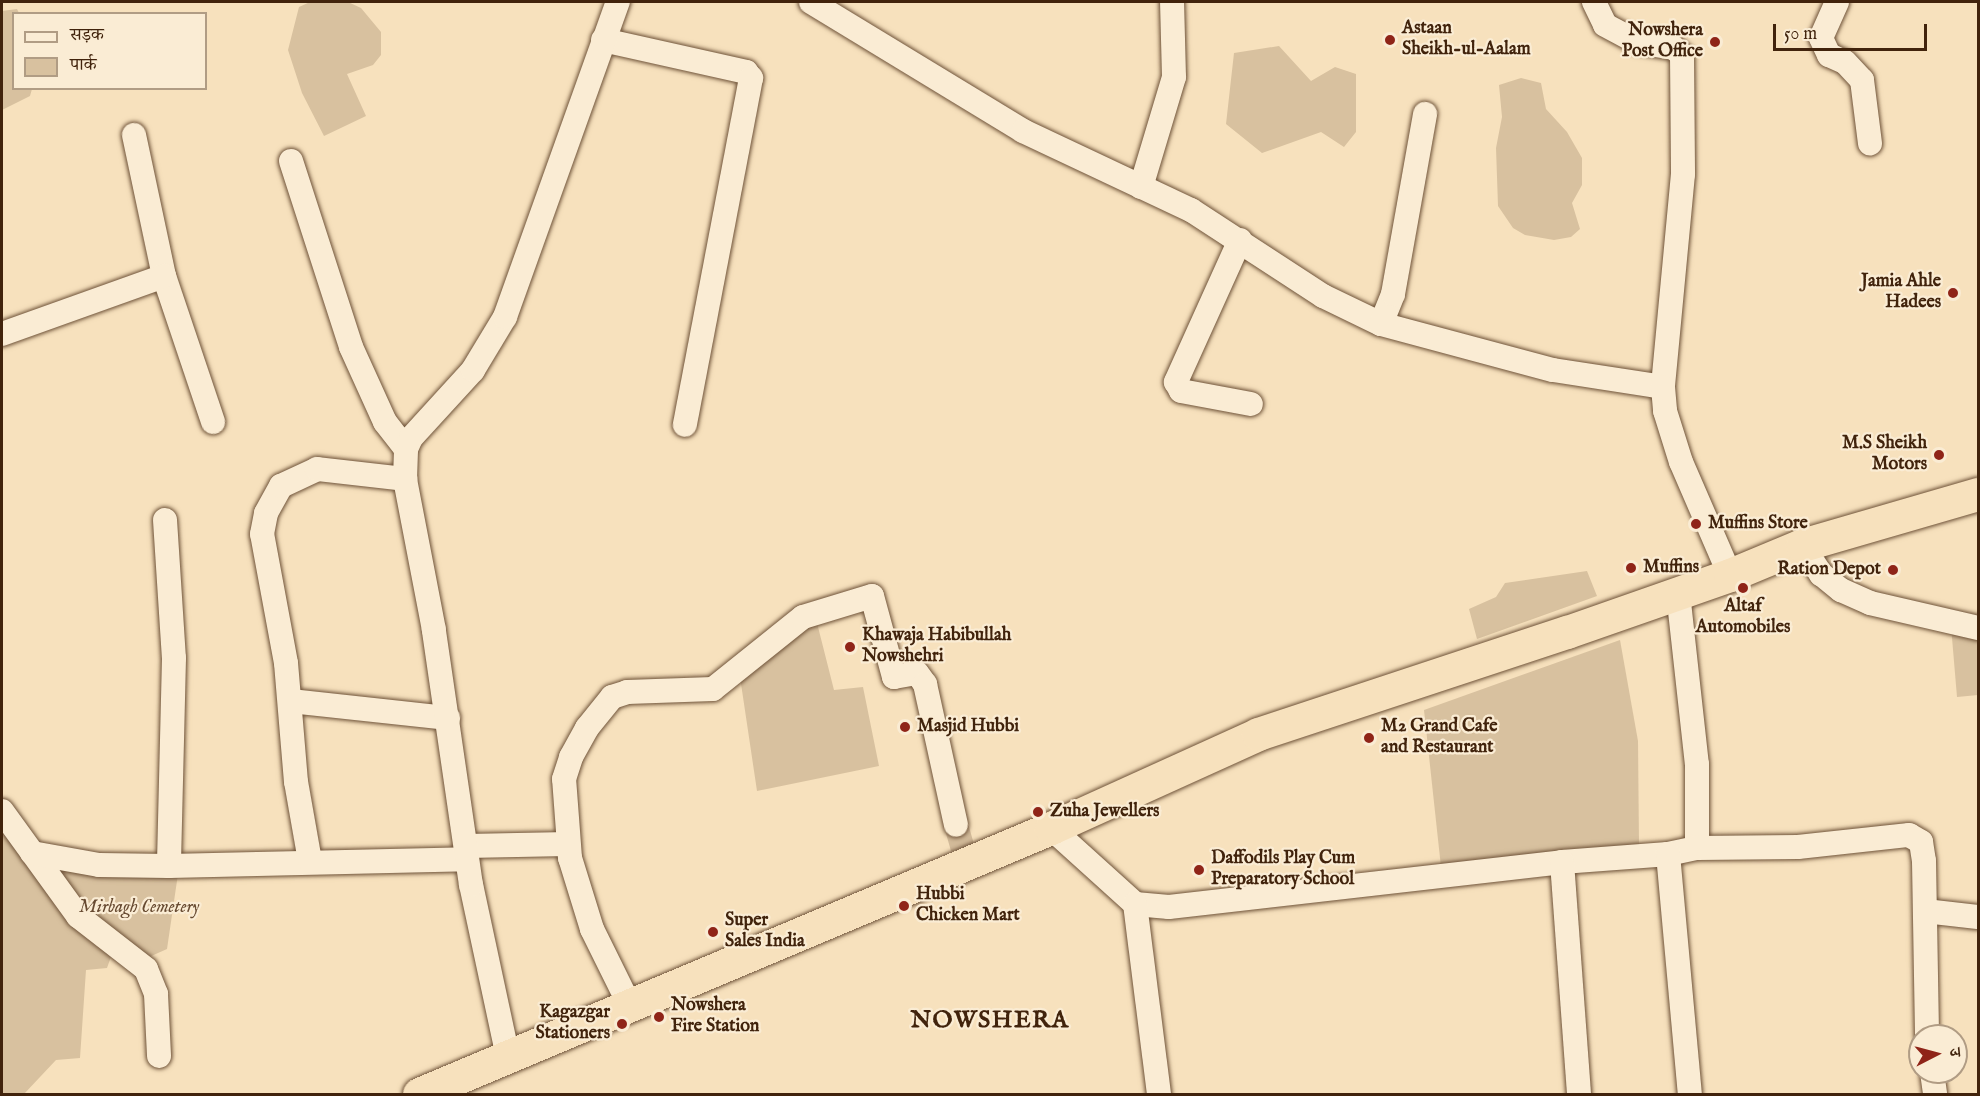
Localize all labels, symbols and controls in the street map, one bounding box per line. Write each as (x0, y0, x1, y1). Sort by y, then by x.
legend (12, 12, 207, 90)
scale bar (1776, 12, 1930, 50)
place label: Astaan Sheikh-ul-Aalam (1402, 19, 1531, 62)
place label: Nowshera Post Office (1622, 21, 1703, 63)
text: 50 m (1784, 23, 1817, 46)
text: सड़क (70, 24, 104, 47)
marker: Astaan Sheikh-ul-Aalam (1383, 33, 1397, 47)
marker: Nowshera Post Office (1708, 35, 1722, 49)
text: पार्क (70, 54, 97, 77)
place label: Jamia Ahle Hadees (1861, 272, 1941, 314)
marker: Jamia Ahle Hadees (1946, 286, 1960, 300)
place label: M.S Sheikh Motors (1842, 434, 1927, 476)
marker: M.S Sheikh Motors (1932, 448, 1946, 462)
place label: Muffins Store (1708, 513, 1808, 535)
marker: Muffins Store (1689, 517, 1703, 531)
place label: Muffins (1643, 557, 1699, 579)
place label: Ration Depot (1777, 559, 1881, 581)
marker: Muffins (1624, 561, 1638, 575)
marker: Ration Depot (1886, 563, 1900, 577)
marker: Altaf Automobiles (1736, 581, 1750, 595)
place label: Altaf Automobiles (1696, 597, 1790, 640)
place label: Khawaja Habibullah Nowshehri (862, 626, 1011, 668)
marker: Khawaja Habibullah Nowshehri (843, 640, 857, 654)
place label: Masjid Hubbi (917, 716, 1019, 738)
place label: M2 Grand Cafe and Restaurant (1381, 717, 1497, 760)
marker: Masjid Hubbi (898, 720, 912, 734)
marker: M2 Grand Cafe and Restaurant (1362, 731, 1376, 745)
place label: Zuha Jewellers (1050, 801, 1159, 823)
marker: Zuha Jewellers (1031, 805, 1045, 819)
place label: Daffodils Play Cum Preparatory School (1211, 849, 1355, 892)
marker: Daffodils Play Cum Preparatory School (1192, 863, 1206, 877)
place label: Hubbi Chicken Mart (916, 885, 1020, 928)
park label: Mirbagh Cemetery (79, 897, 199, 919)
marker: Hubbi Chicken Mart (897, 899, 911, 913)
place label: Super Sales India (725, 911, 805, 954)
marker: Super Sales India (706, 925, 720, 939)
place label: Nowshera Fire Station (671, 996, 759, 1038)
place label: Kagazgar Stationers (535, 1003, 610, 1046)
district label: NOWSHERA (911, 1007, 1069, 1035)
marker: Nowshera Fire Station (652, 1010, 666, 1024)
marker: Kagazgar Stationers (615, 1017, 629, 1031)
north arrow (1908, 1024, 1968, 1084)
text: उ (1944, 1047, 1964, 1057)

